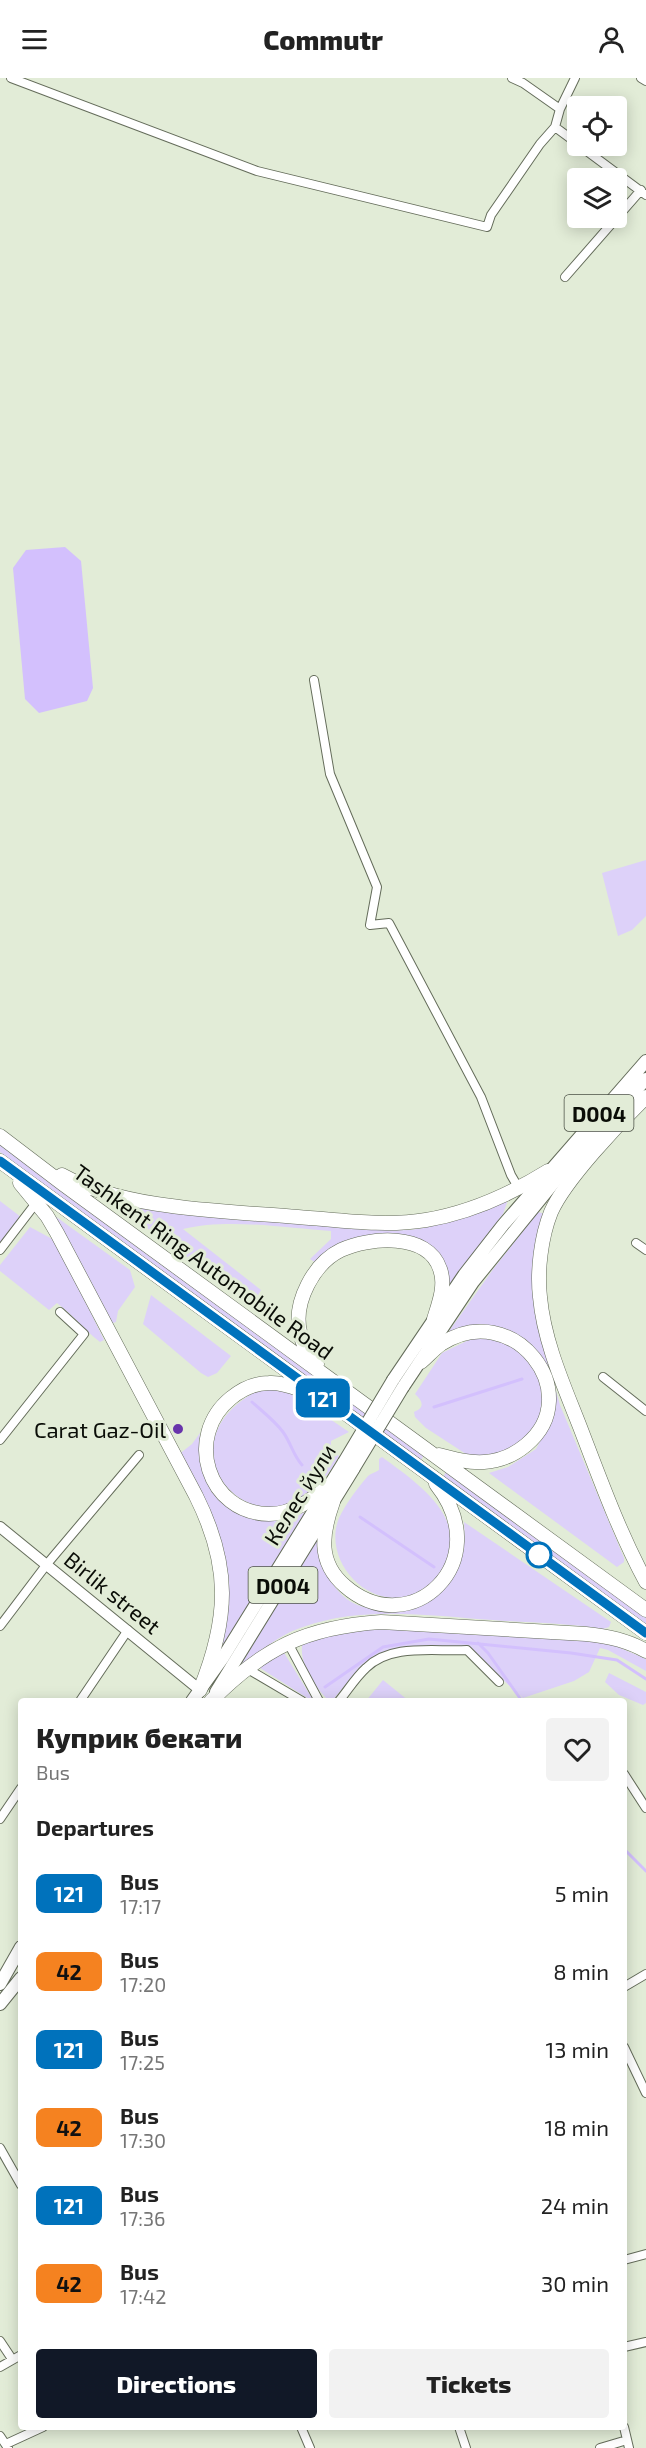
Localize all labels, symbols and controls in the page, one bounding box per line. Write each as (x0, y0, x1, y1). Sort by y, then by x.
icon: menu (18, 23, 51, 56)
text: Commutr (263, 23, 383, 55)
icon: person (595, 23, 628, 56)
map controls (567, 96, 627, 228)
button: locate (567, 96, 627, 156)
button: layers (567, 168, 627, 228)
road number: D004 (564, 1095, 634, 1131)
street label: Tashkent Ring Automobile Road (69, 1158, 339, 1364)
line badge: 121 (288, 1378, 358, 1418)
text: 121 (308, 1386, 338, 1411)
place label: Carat Gaz-Oil (34, 1416, 166, 1442)
marker: Carat Gaz-Oil (171, 1422, 185, 1436)
street label: Келес йули (258, 1439, 341, 1550)
unlabelled marker (526, 1542, 552, 1568)
street label: Birlik street (60, 1545, 166, 1639)
road number: D004 (248, 1567, 318, 1603)
button: heart (546, 1718, 609, 1781)
text: Куприк бекати (36, 1720, 243, 1754)
text: Bus (36, 1760, 70, 1784)
text: Departures (36, 1814, 154, 1840)
text: Bus (120, 1868, 159, 1894)
text: 5 min (555, 1880, 609, 1906)
text: 121 (54, 1881, 84, 1906)
text: 17:17 (120, 1894, 161, 1918)
text: Bus (120, 1946, 159, 1972)
text: 8 min (553, 1958, 609, 1984)
text: 42 (56, 1959, 82, 1984)
text: 17:20 (120, 1972, 166, 1996)
text: Bus (120, 2024, 159, 2050)
text: 13 min (546, 2036, 609, 2062)
text: 121 (54, 2037, 84, 2062)
text: 17:25 (120, 2050, 165, 2074)
text: Bus (120, 2102, 159, 2128)
text: 18 min (544, 2114, 609, 2140)
text: 42 (56, 2115, 82, 2140)
text: 17:30 (120, 2128, 166, 2152)
text: Bus (120, 2180, 159, 2206)
text: 24 min (541, 2192, 609, 2218)
text: 121 (54, 2193, 84, 2218)
text: 17:36 (120, 2206, 165, 2230)
text: Bus (120, 2258, 159, 2284)
text: 30 min (541, 2270, 609, 2296)
text: 42 (56, 2271, 82, 2296)
text: 17:42 (120, 2284, 166, 2308)
button: Directions (36, 2349, 317, 2418)
button: Tickets (329, 2349, 609, 2418)

